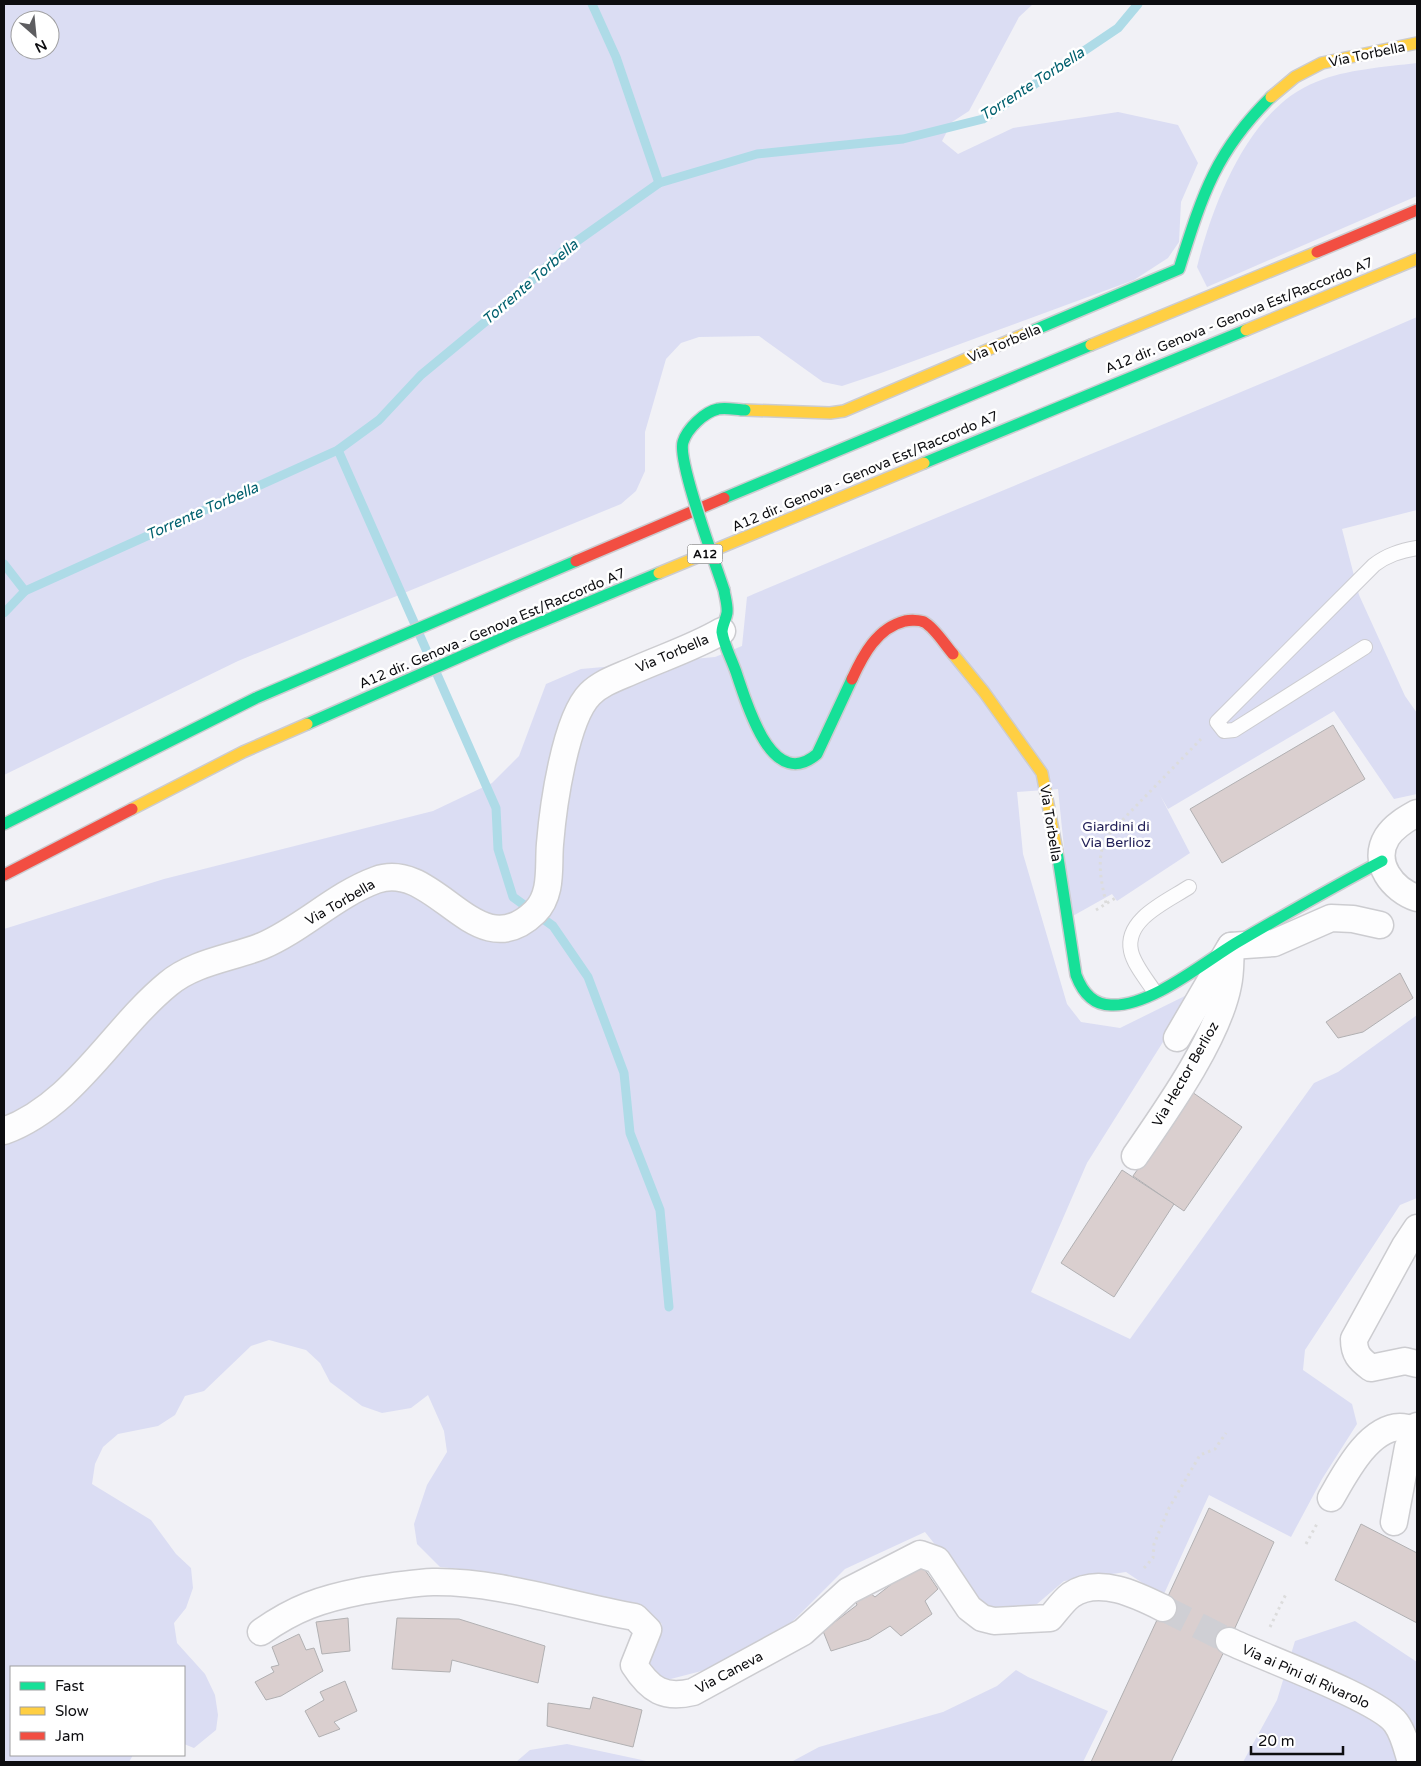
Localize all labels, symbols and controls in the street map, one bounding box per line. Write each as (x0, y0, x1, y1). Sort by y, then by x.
north arrow (10, 10, 60, 60)
text: N (32, 36, 50, 56)
street label: Via Torbella (1327, 38, 1407, 71)
water label: Torrente Torbella (976, 43, 1088, 124)
water label: Torrente Torbella (478, 235, 582, 328)
street label: A12 dir. Genova - Genova Est/Raccordo A7 (1103, 254, 1376, 377)
street label: Via Torbella (965, 320, 1043, 366)
street label: A12 dir. Genova - Genova Est/Raccordo A7 (729, 407, 1001, 536)
water label: Torrente Torbella (143, 478, 261, 544)
road number: A12 (688, 544, 722, 564)
street label: A12 dir. Genova - Genova Est/Raccordo A7 (356, 564, 628, 693)
street label: Via Torbella (633, 630, 711, 676)
street label: Via Torbella (1036, 783, 1065, 863)
park label: Giardini di Via Berlioz (1081, 818, 1151, 851)
street label: Via Torbella (302, 876, 378, 929)
street label: Via Hector Berlioz (1148, 1019, 1222, 1130)
street label: Via ai Pini di Rivarolo (1239, 1641, 1372, 1712)
street label: Via Caneva (693, 1648, 766, 1697)
legend (10, 1666, 185, 1756)
text: Fast (55, 1677, 85, 1695)
text: Slow (55, 1702, 89, 1720)
scale bar (1251, 1724, 1344, 1756)
text: Jam (55, 1727, 84, 1745)
text: 20 m (1258, 1732, 1295, 1750)

